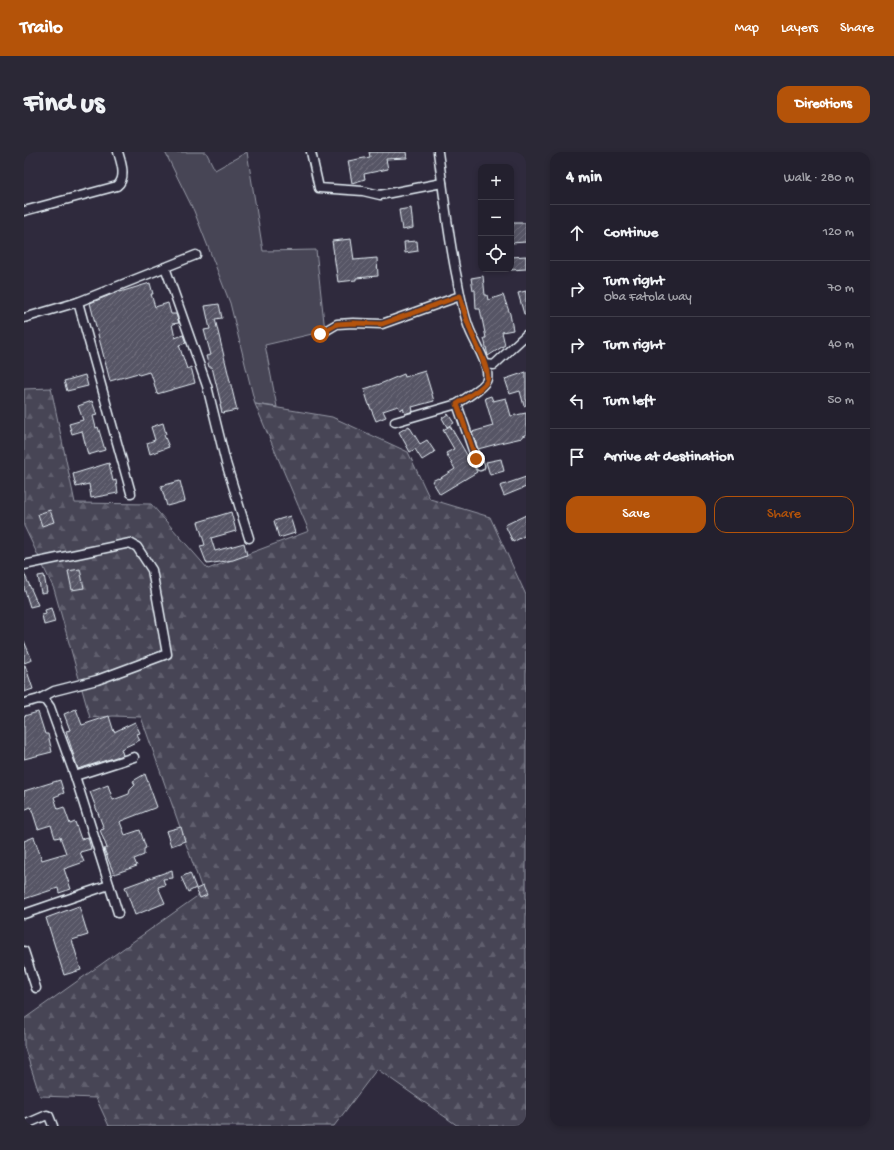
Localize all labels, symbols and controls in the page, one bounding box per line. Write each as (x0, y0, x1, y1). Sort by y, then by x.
text: Trailo (20, 17, 63, 40)
text: Map (735, 20, 759, 37)
text: Layers (781, 20, 818, 37)
text: Share (840, 20, 874, 37)
button: Directions (777, 86, 870, 123)
text: Find us (24, 88, 104, 121)
map controls (478, 164, 514, 272)
button: + (478, 164, 514, 200)
text: 4 min (566, 168, 602, 188)
text: Walk · 280 m (784, 171, 854, 186)
button: − (478, 200, 514, 236)
icon: ahead (566, 222, 588, 244)
text: Continue (604, 224, 658, 242)
text: 120 m (823, 225, 854, 240)
button: locate (478, 236, 514, 272)
text: Turn right (604, 272, 664, 290)
icon: right (566, 278, 588, 300)
text: 70 m (828, 281, 854, 296)
text: Oba Fatola way (604, 290, 692, 305)
route start (311, 325, 329, 343)
icon: right (566, 334, 588, 356)
text: Turn right (604, 336, 664, 354)
text: 40 m (828, 337, 854, 352)
icon: left (566, 390, 588, 412)
text: Turn left (604, 392, 655, 410)
text: 50 m (827, 393, 854, 408)
icon: arrive (566, 446, 588, 468)
text: Arrive at destination (604, 448, 734, 466)
route end (467, 450, 485, 468)
button: Save (566, 496, 706, 533)
button: Share (714, 496, 854, 533)

